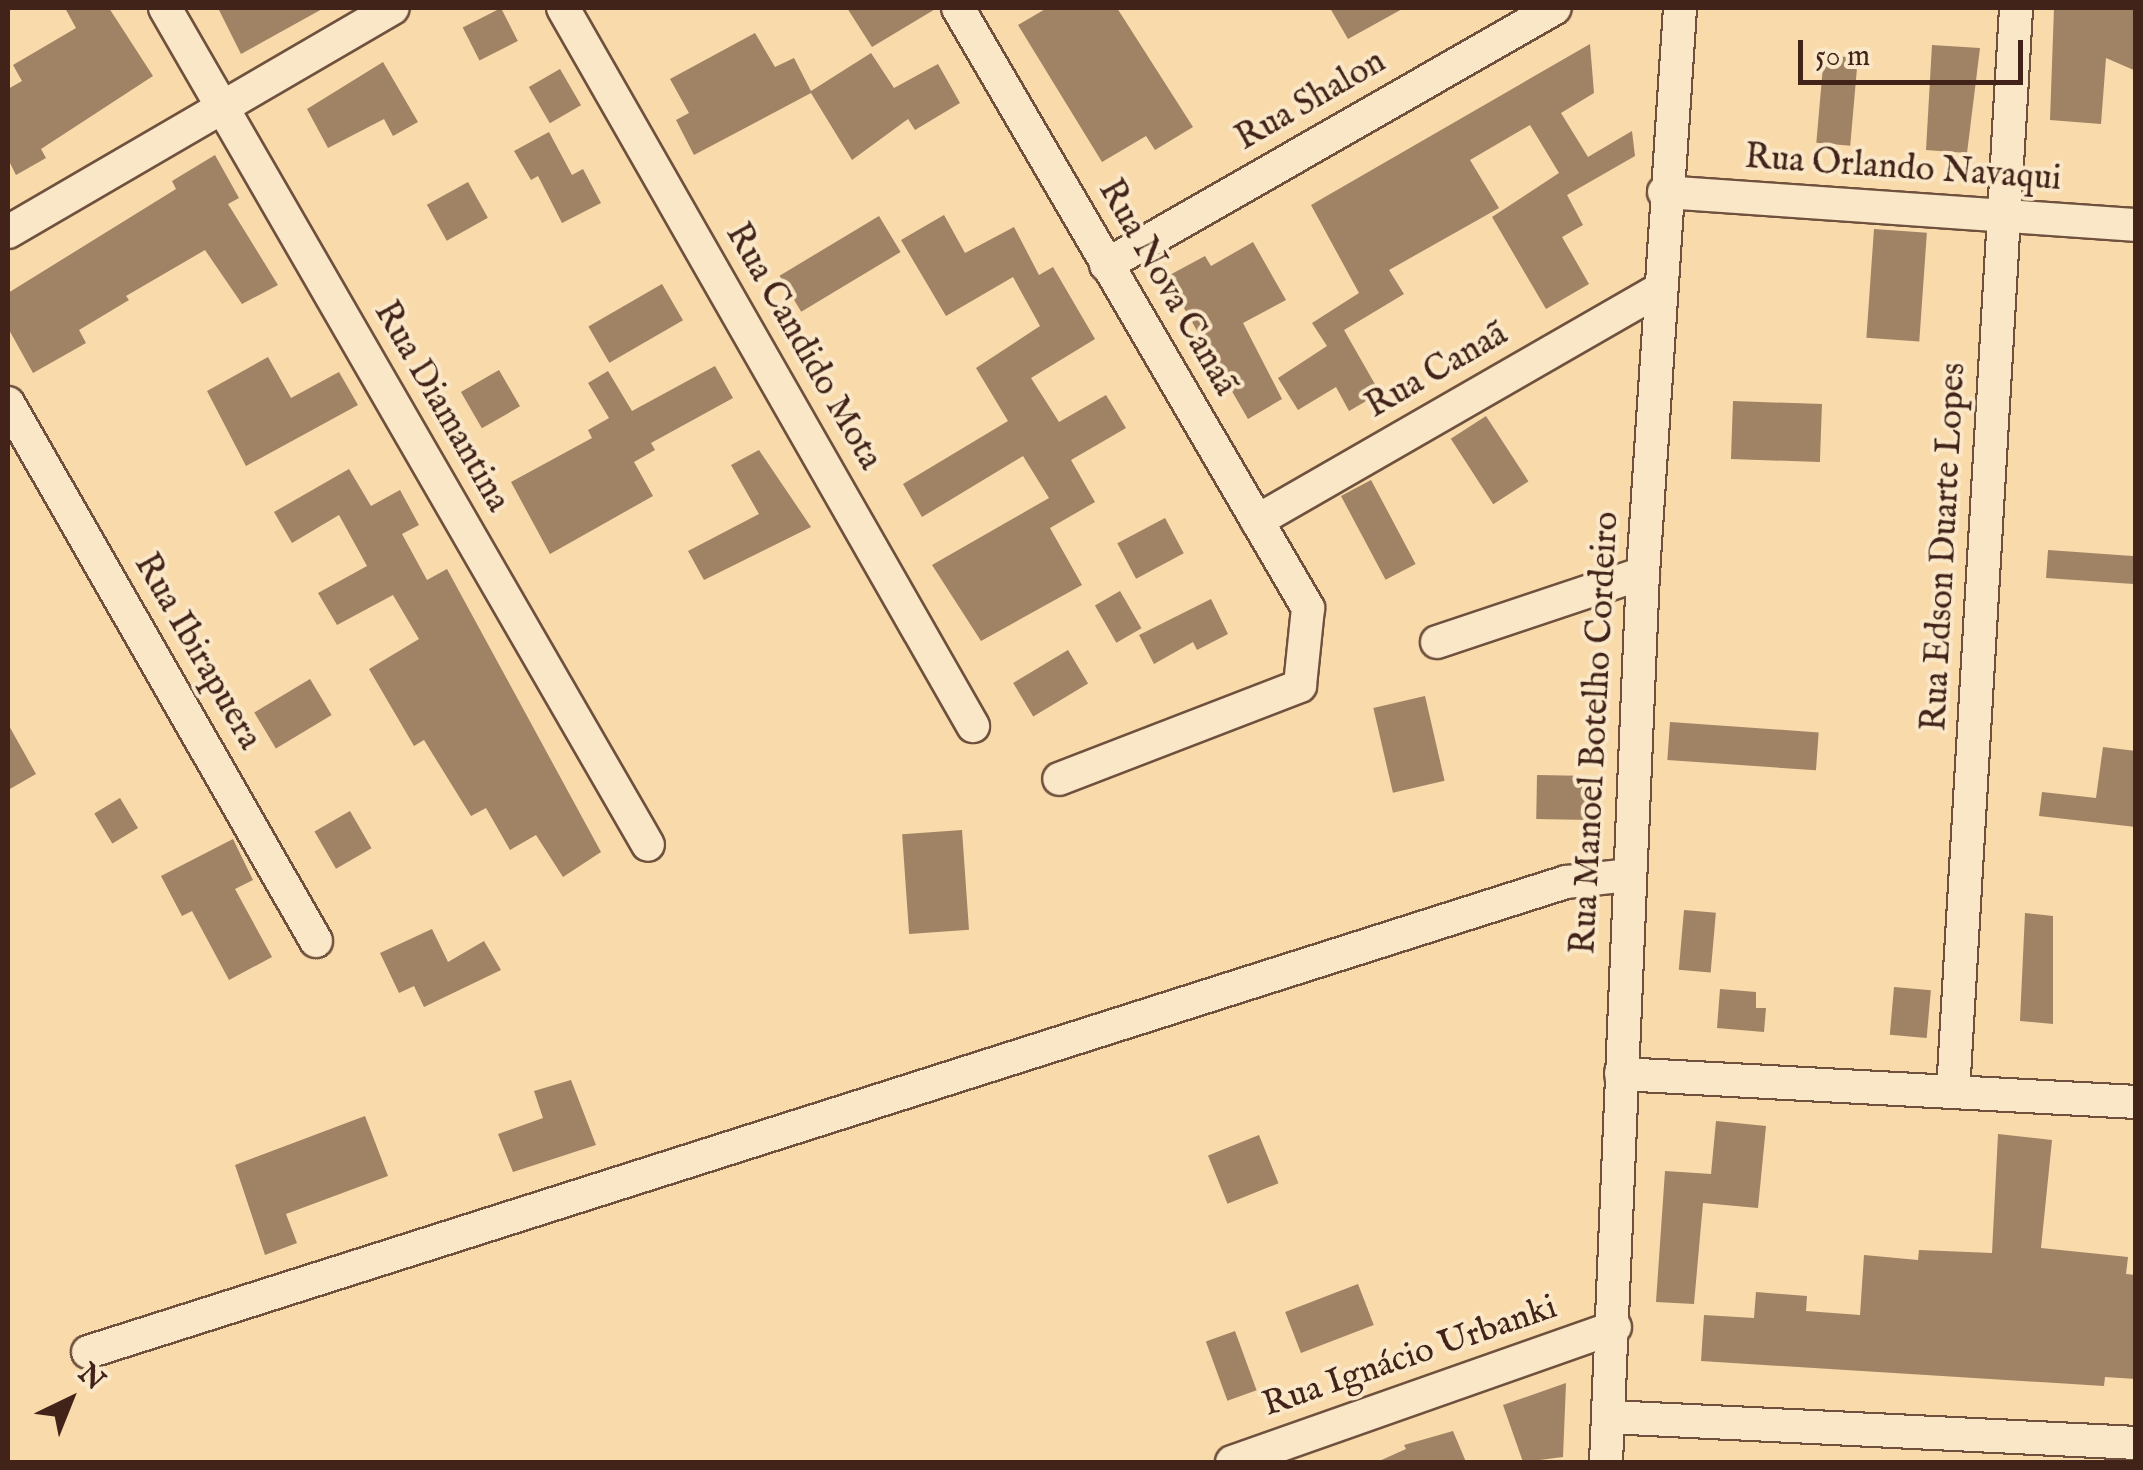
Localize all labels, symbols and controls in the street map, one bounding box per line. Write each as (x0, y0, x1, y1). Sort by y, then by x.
scale bar (1803, 20, 2028, 82)
text: 50 m (1815, 38, 1870, 76)
street label: Rua Shalon (1229, 41, 1393, 161)
street label: Rua Orlando Navaqui (1743, 137, 2063, 201)
street label: Rua Nova Canaã (1088, 173, 1246, 403)
street label: Rua Candido Mota (715, 216, 891, 478)
street label: Rua Diamantina (364, 294, 518, 520)
street label: Rua Canaã (1359, 314, 1515, 428)
street label: Rua Edson Duarte Lopes (1914, 362, 1976, 732)
street label: Rua Manoel Botelho Cordeiro (1563, 511, 1629, 955)
street label: Rua Ibirapuera (124, 547, 270, 757)
street label: Rua Ignácio Urbanki (1258, 1287, 1562, 1427)
north arrow (20, 1350, 120, 1450)
text: N (70, 1357, 112, 1399)

